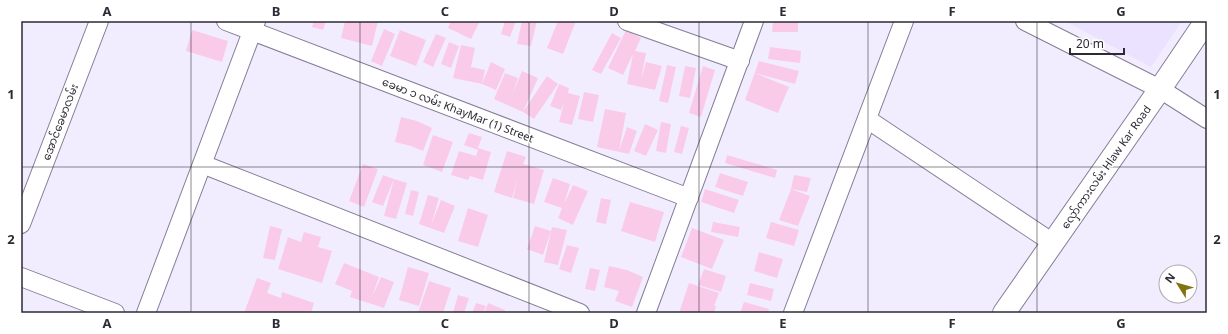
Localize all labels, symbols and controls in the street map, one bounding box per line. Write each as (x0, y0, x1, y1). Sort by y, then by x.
text: A (103, 2, 112, 20)
text: B (272, 2, 280, 20)
text: C (441, 2, 449, 20)
text: D (609, 2, 619, 20)
text: E (779, 2, 787, 20)
text: F (948, 2, 956, 20)
text: G (1116, 2, 1126, 20)
scale bar (1070, 30, 1124, 56)
text: 20 m (1076, 35, 1104, 52)
street label: ခေမာ ၁ လမ်း KhayMar (1) Street (380, 74, 536, 145)
street label: အောင်ခေမာလမ်း (38, 81, 81, 162)
text: 1 (7, 85, 15, 103)
text: 1 (1213, 85, 1221, 103)
street label: လှော်ကားလမ်း Hlaw Kar Road (1057, 102, 1156, 233)
text: 2 (7, 230, 15, 248)
text: 2 (1213, 230, 1221, 248)
north arrow (1158, 264, 1198, 304)
text: N (1161, 270, 1178, 286)
text: A (103, 314, 112, 332)
text: B (272, 314, 280, 332)
text: C (441, 314, 449, 332)
text: D (609, 314, 619, 332)
text: E (779, 314, 787, 332)
text: F (948, 314, 956, 332)
text: G (1116, 314, 1126, 332)

